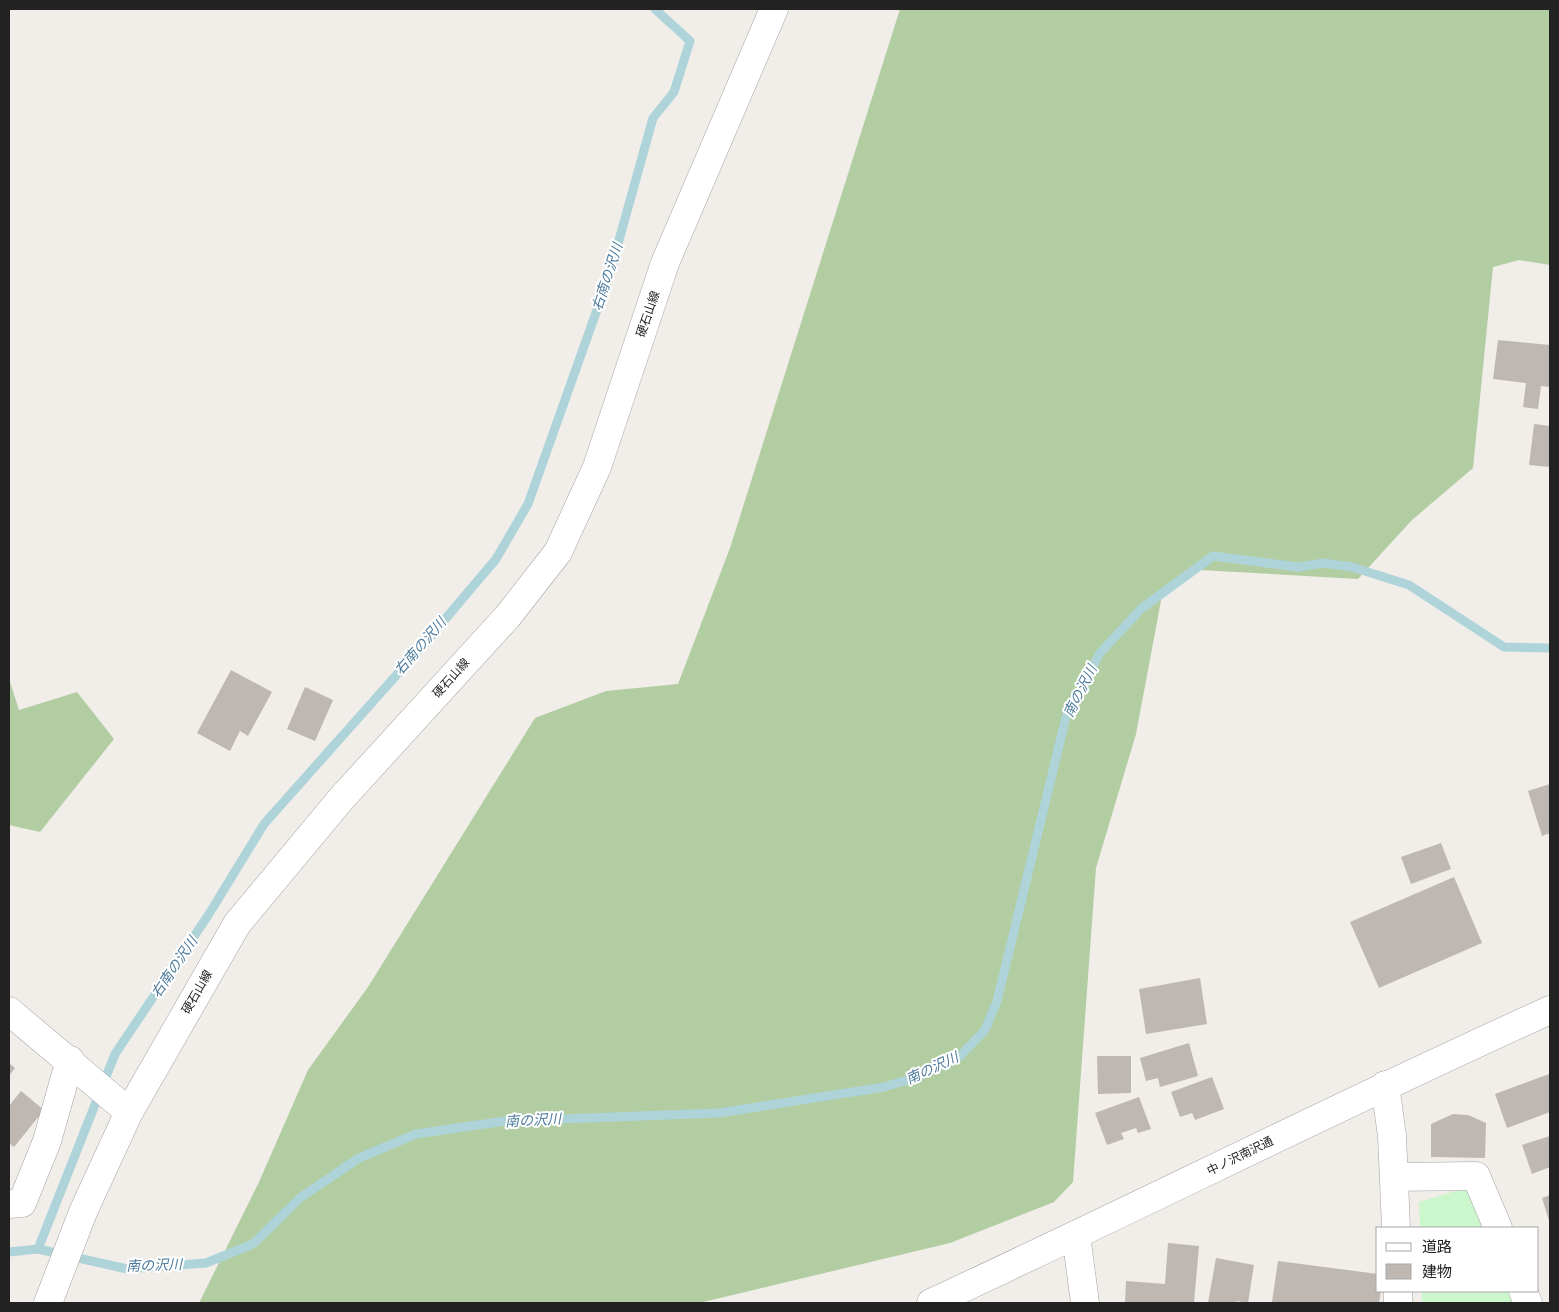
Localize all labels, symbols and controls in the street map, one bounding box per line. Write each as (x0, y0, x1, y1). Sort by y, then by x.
water label: 右南の沢川 (589, 239, 626, 313)
street label: 硬石山線 (634, 289, 662, 339)
water label: 右南の沢川 (391, 613, 450, 678)
street label: 硬石山線 (430, 655, 472, 701)
water label: 南の沢川 (1060, 661, 1101, 720)
water label: 右南の沢川 (148, 932, 201, 1000)
street label: 硬石山線 (179, 968, 215, 1016)
water label: 南の沢川 (903, 1048, 963, 1087)
water label: 南の沢川 (505, 1110, 563, 1129)
street label: 中ノ沢南沢通 (1205, 1134, 1275, 1178)
legend (1376, 1227, 1539, 1292)
text: 道路 (1422, 1238, 1452, 1256)
water label: 南の沢川 (126, 1256, 184, 1274)
text: 建物 (1422, 1263, 1452, 1281)

